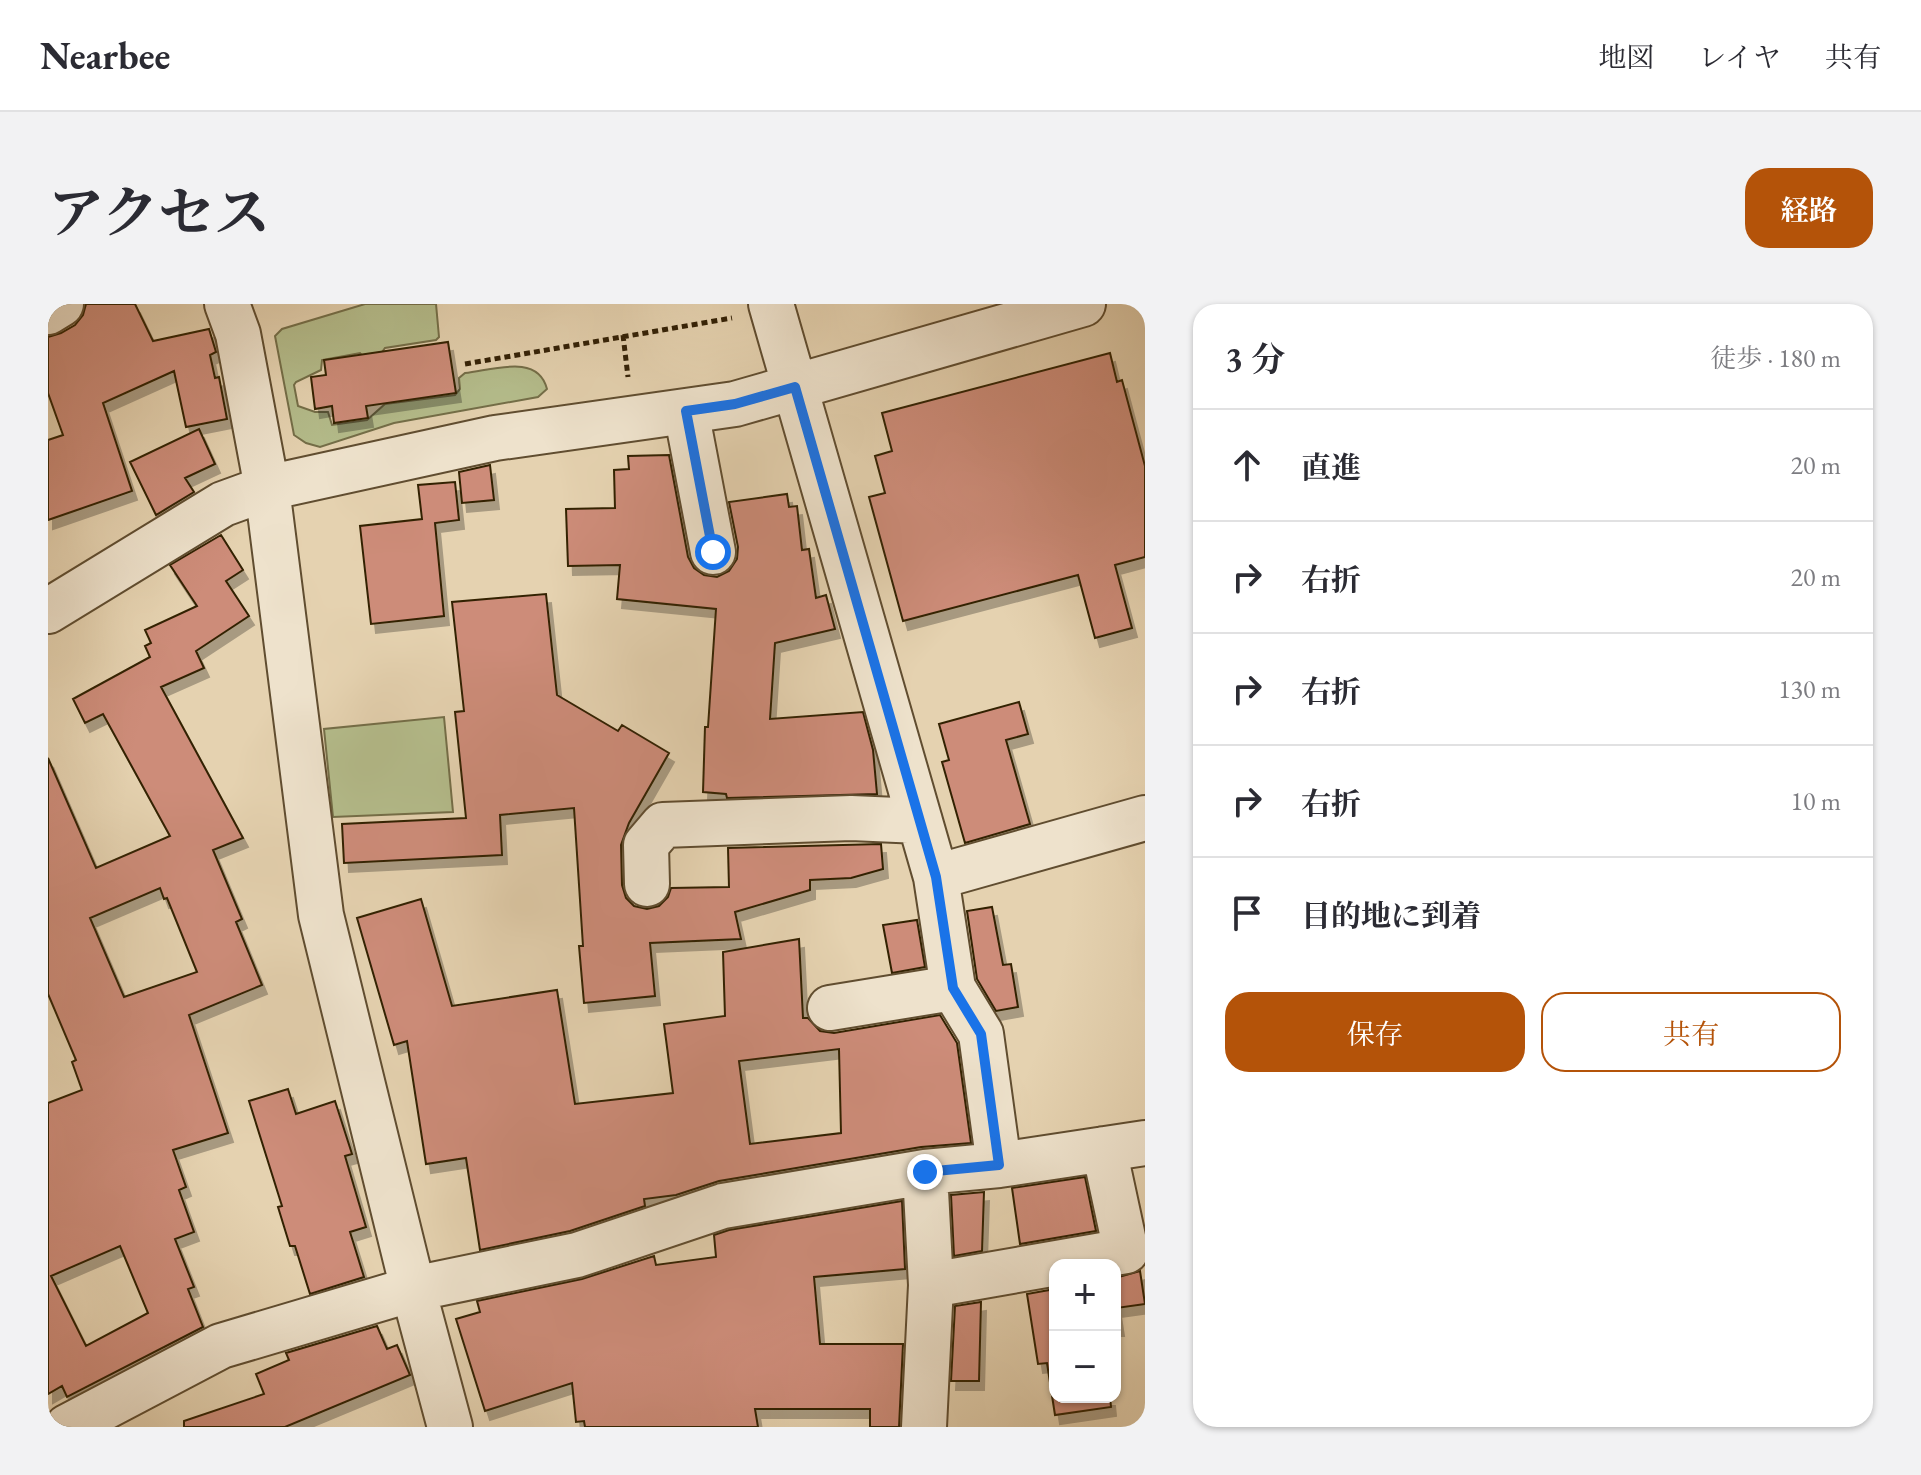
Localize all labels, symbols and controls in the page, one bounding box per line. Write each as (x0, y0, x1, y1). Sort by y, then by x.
text: Nearbee (40, 31, 170, 80)
text: 地図 (1598, 39, 1654, 75)
text: レイヤ (1698, 39, 1781, 75)
text: 共有 (1825, 39, 1881, 75)
button: 経路 (1745, 168, 1873, 248)
text: アクセス (48, 176, 270, 249)
text: 3 分 (1225, 337, 1285, 381)
text: 徒歩 · 180 m (1711, 341, 1841, 375)
icon: ahead (1225, 443, 1269, 487)
text: 直進 (1301, 448, 1361, 487)
text: 20 m (1791, 448, 1841, 482)
route start (695, 534, 731, 570)
icon: right (1225, 555, 1269, 599)
text: 右折 (1301, 560, 1361, 599)
text: 20 m (1791, 560, 1841, 594)
icon: right (1225, 667, 1269, 711)
text: 右折 (1301, 672, 1361, 711)
text: 130 m (1778, 672, 1841, 706)
icon: right (1225, 779, 1269, 823)
text: 右折 (1301, 784, 1361, 823)
text: 10 m (1791, 784, 1841, 818)
icon: arrive (1225, 891, 1269, 935)
text: 目的地に到着 (1301, 896, 1481, 935)
button: 保存 (1225, 992, 1525, 1072)
button: 共有 (1541, 992, 1841, 1072)
route end (907, 1154, 943, 1190)
map controls (1049, 1259, 1121, 1403)
button: + (1049, 1259, 1121, 1331)
button: − (1049, 1331, 1121, 1403)

